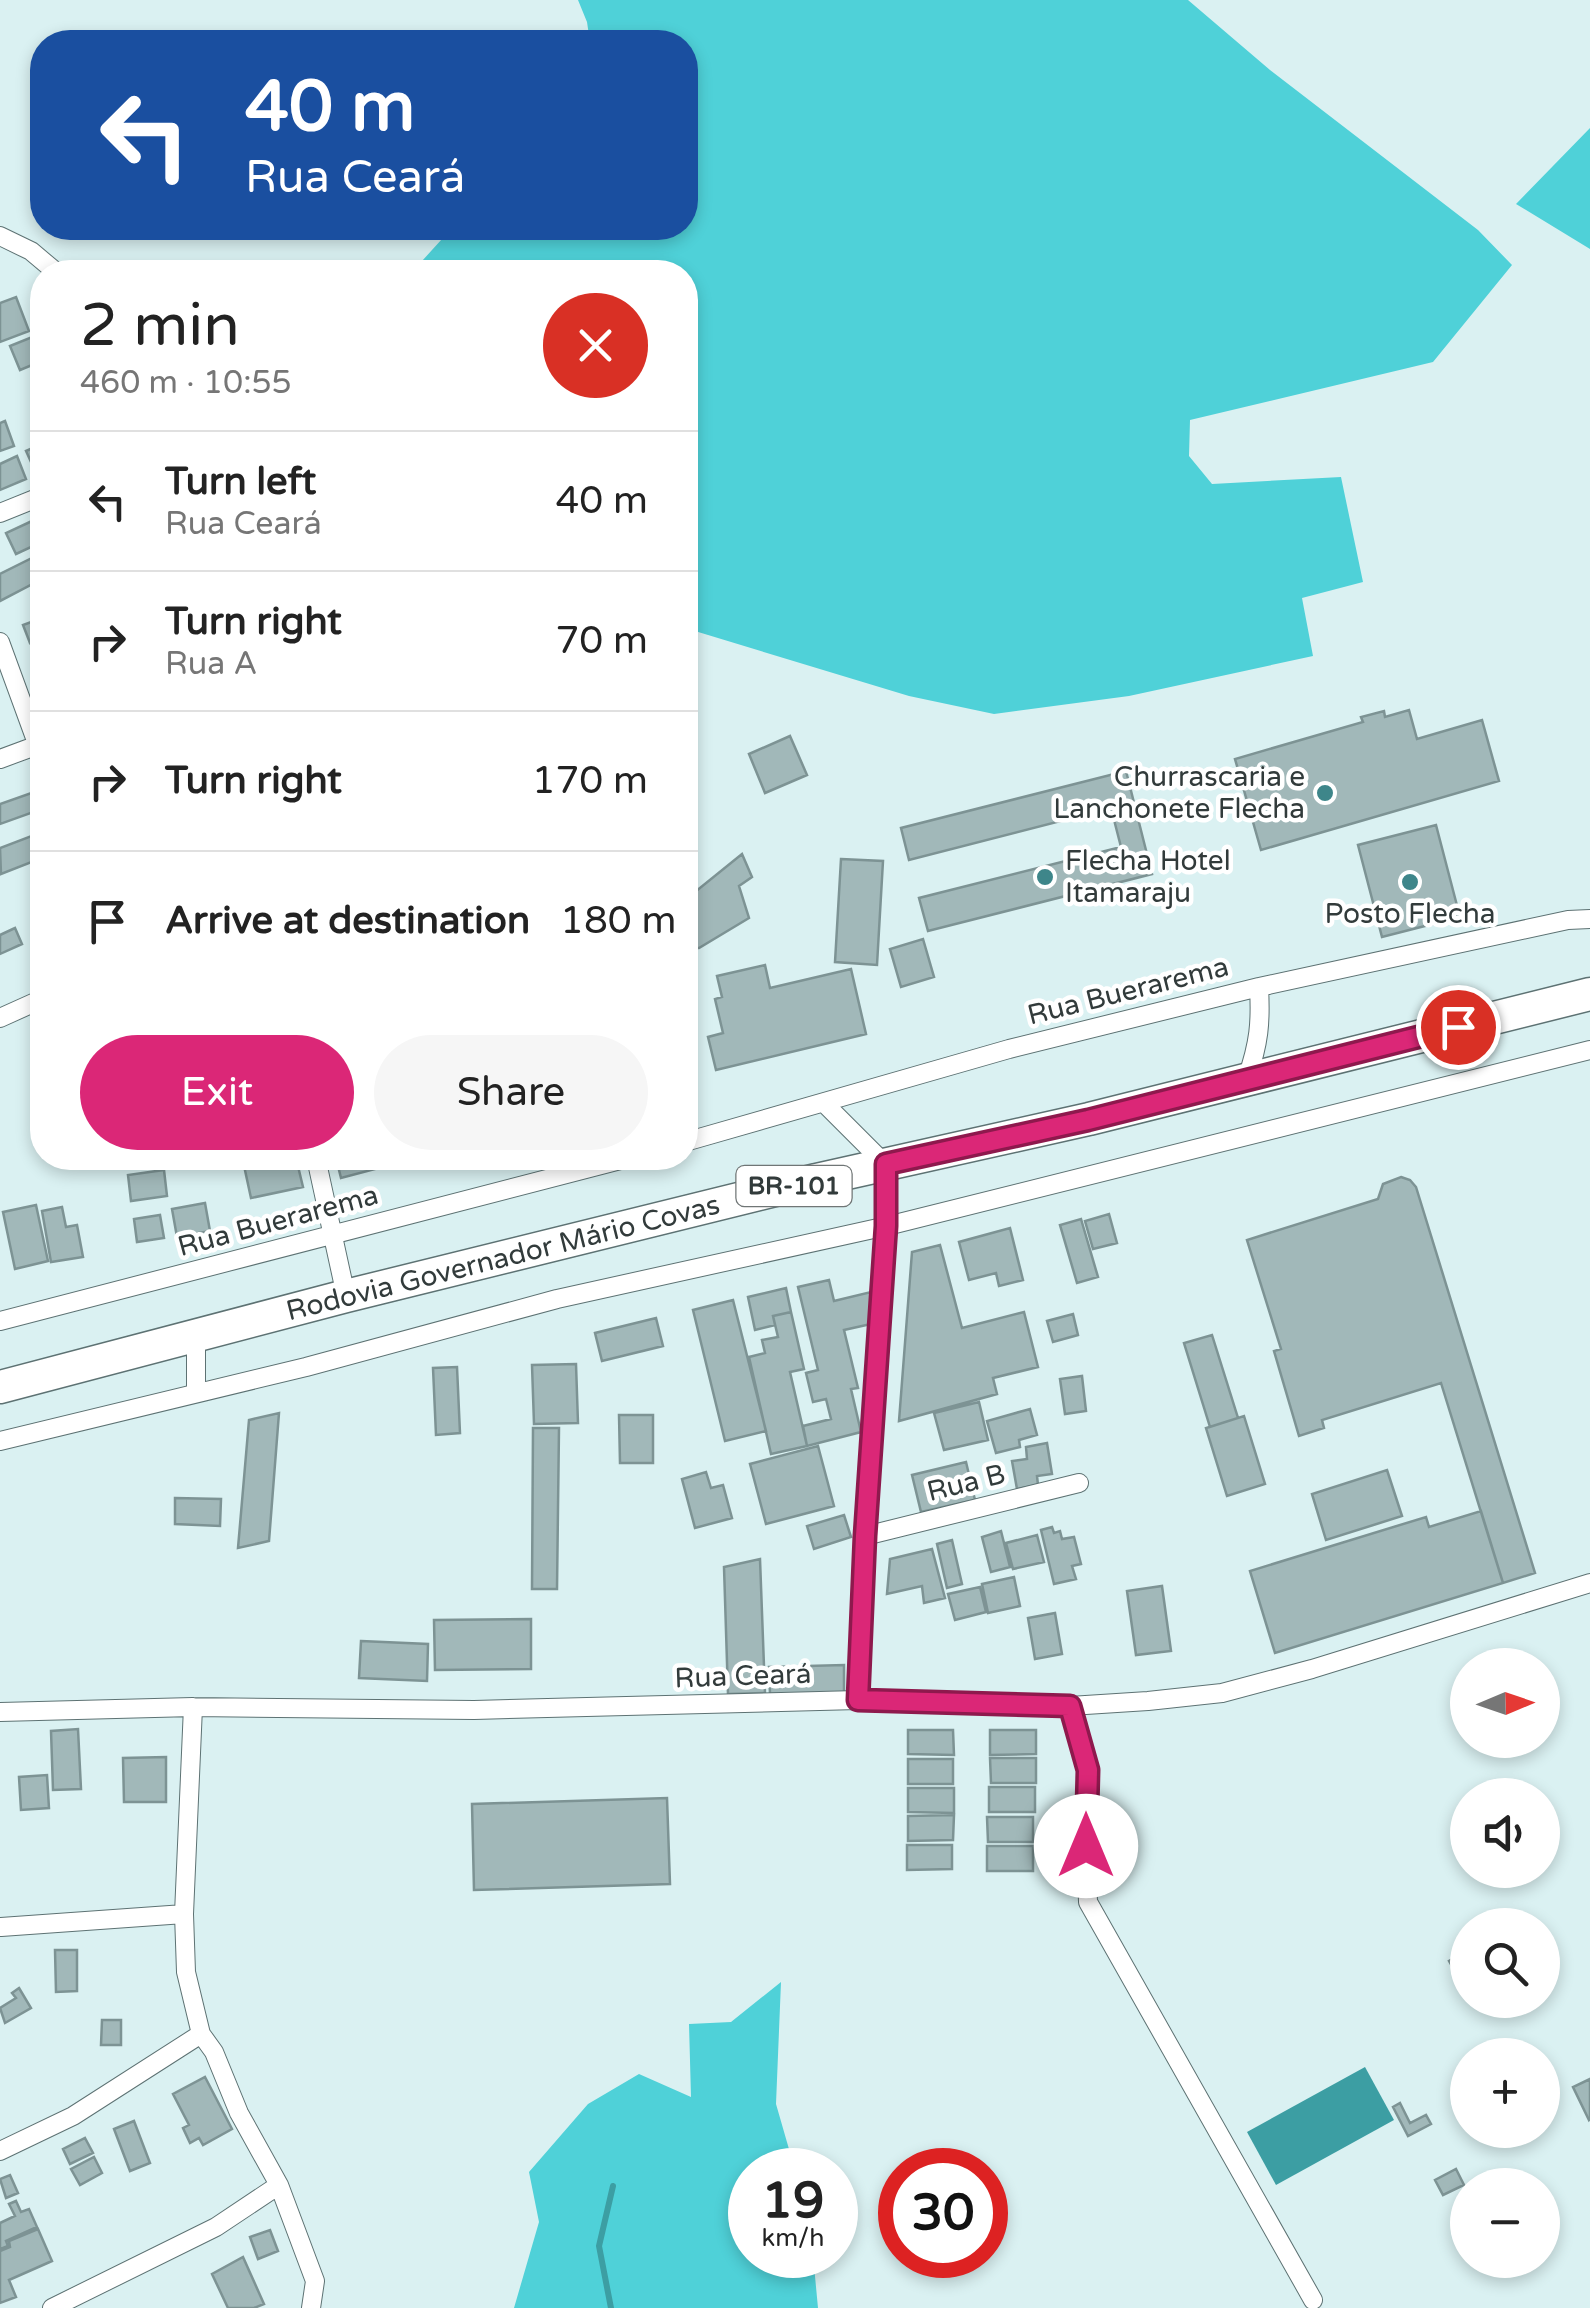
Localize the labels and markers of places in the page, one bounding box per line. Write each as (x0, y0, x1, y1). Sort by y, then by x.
place label: Churrascaria e Lanchonete Flecha (1053, 760, 1305, 826)
marker: Churrascaria e Lanchonete Flecha (1314, 782, 1336, 804)
place label: Flecha Hotel Itamaraju (1065, 844, 1231, 910)
marker: Flecha Hotel Itamaraju (1034, 866, 1056, 888)
marker: Posto Flecha (1399, 871, 1421, 893)
place label: Posto Flecha (1325, 897, 1495, 931)
pin (1416, 985, 1501, 1070)

